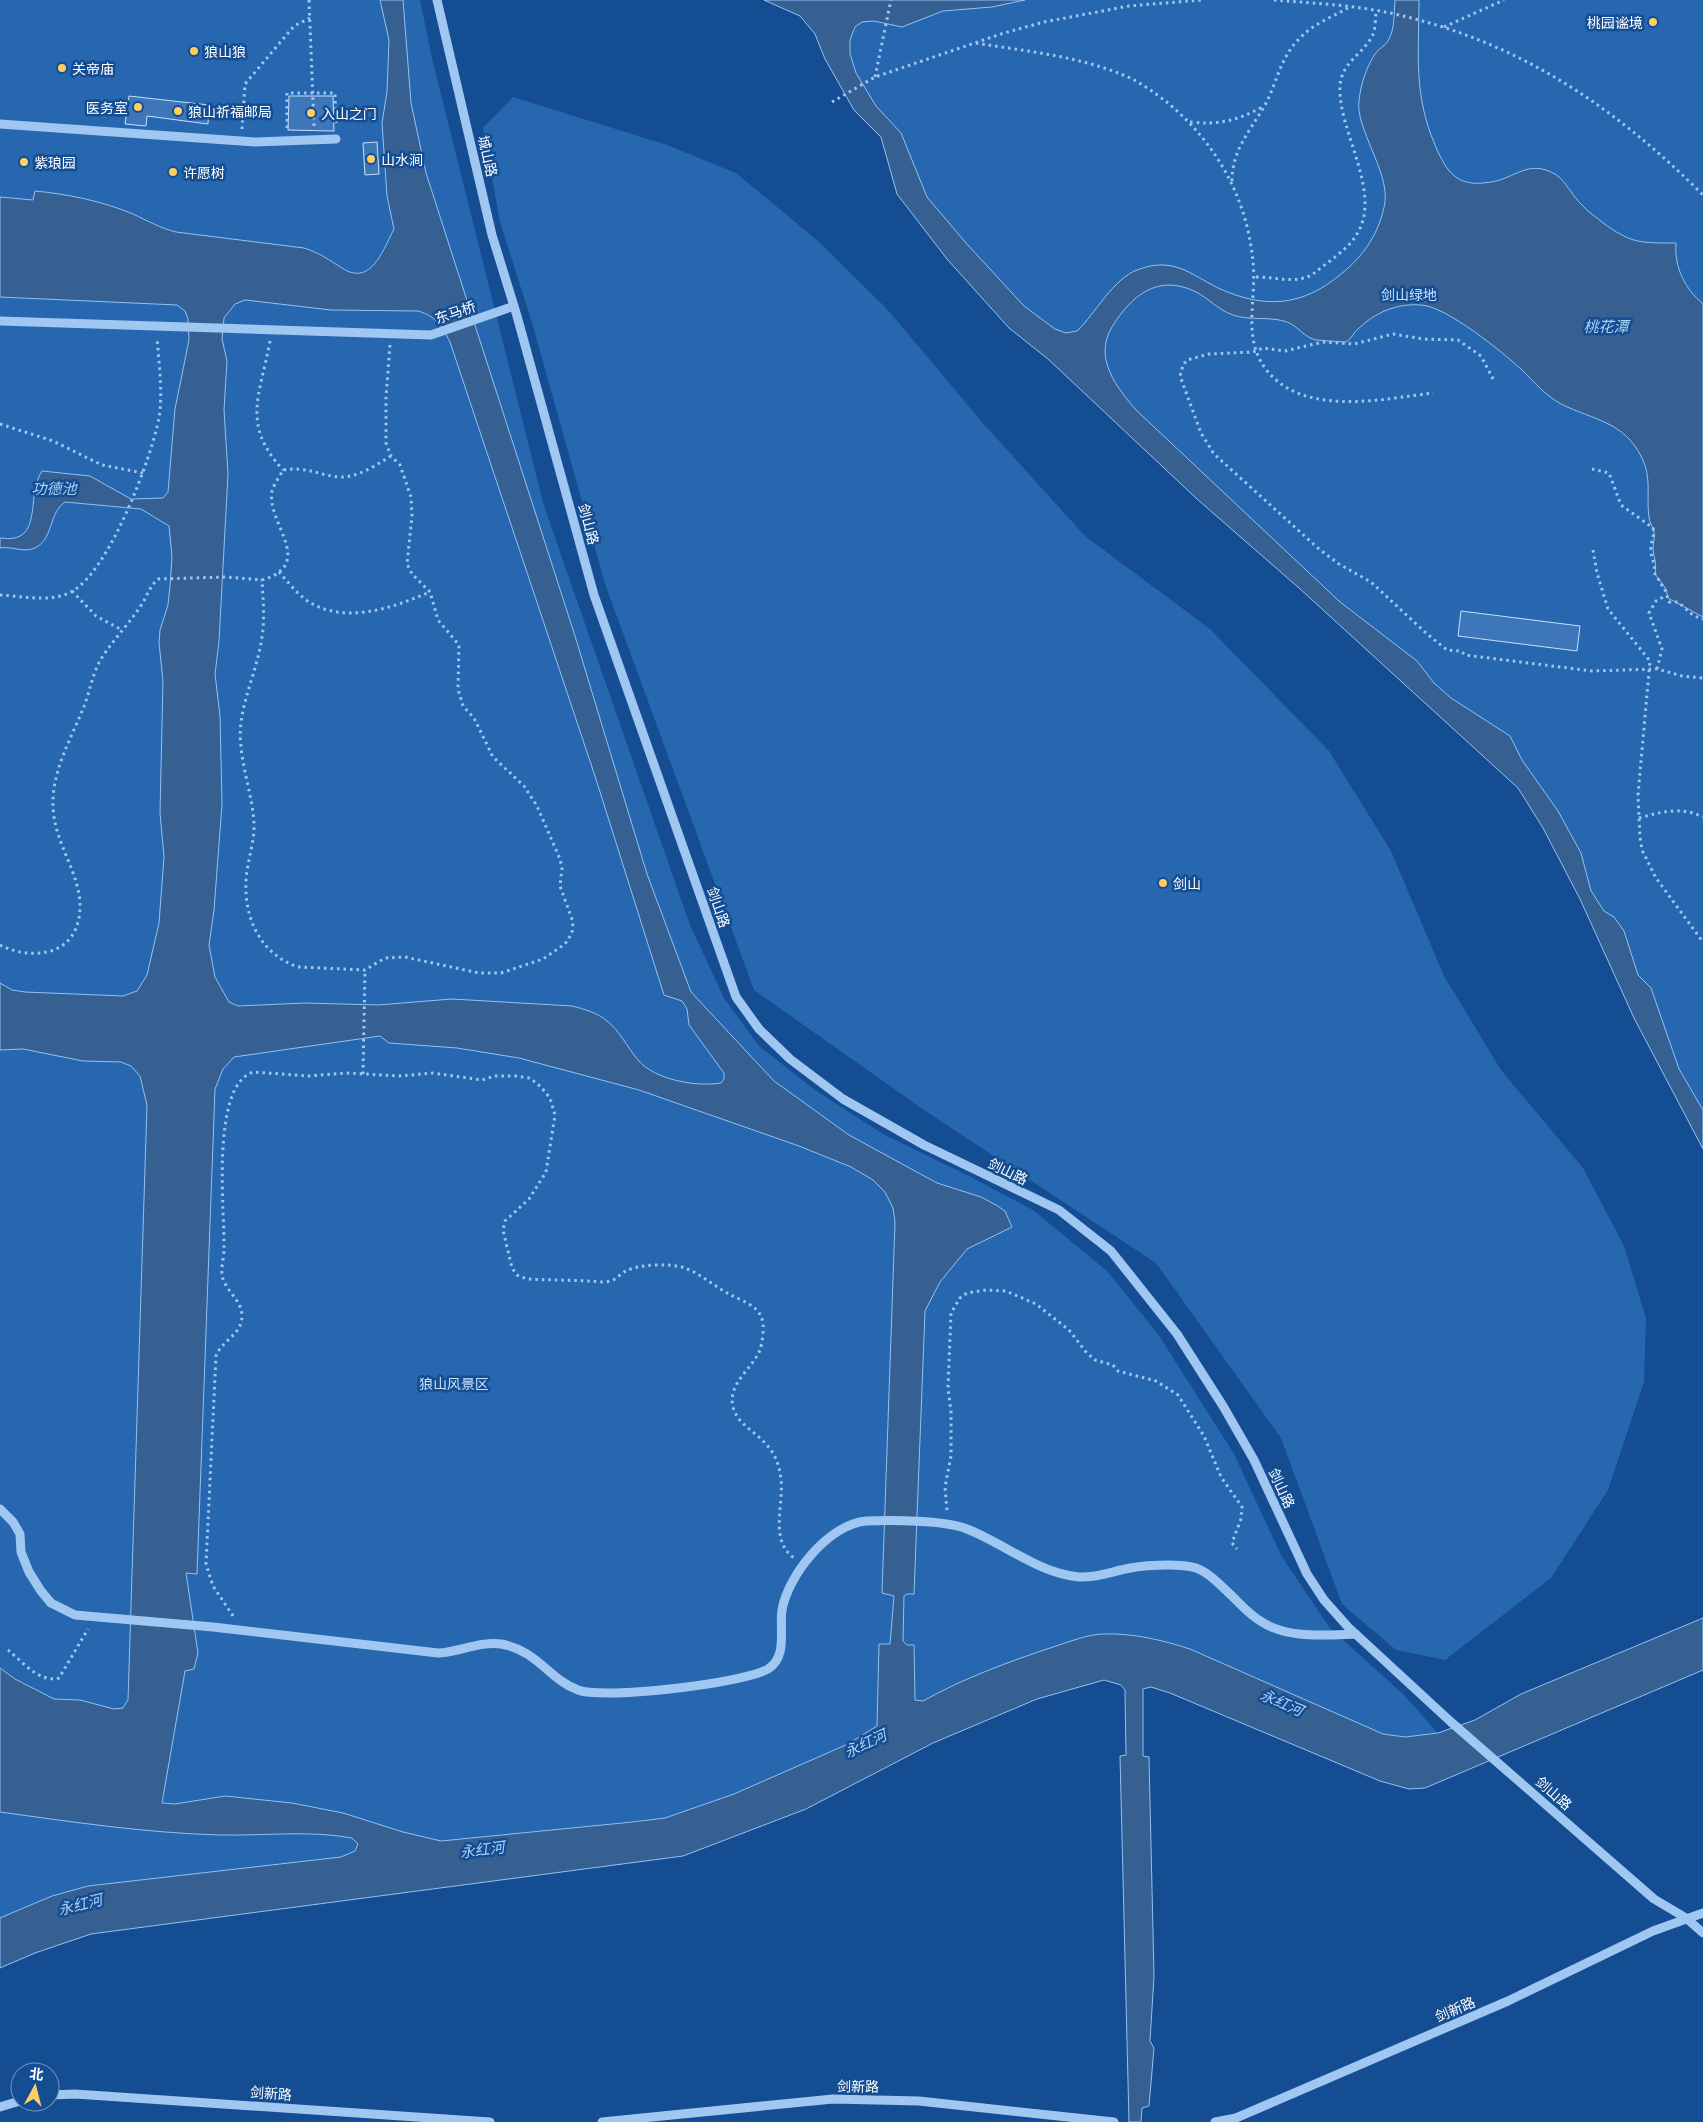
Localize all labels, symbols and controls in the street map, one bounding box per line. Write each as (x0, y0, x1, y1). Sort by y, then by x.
place label: 桃园谧境 (1587, 14, 1643, 31)
marker: 桃园谧境 (1647, 16, 1659, 28)
place label: 狼山狼 (204, 43, 246, 60)
marker: 狼山狼 (188, 45, 200, 57)
place label: 关帝庙 (72, 60, 114, 77)
marker: 关帝庙 (56, 62, 68, 74)
place label: 医务室 (86, 99, 128, 116)
marker: 医务室 (132, 101, 144, 113)
place label: 狼山祈福邮局 (188, 103, 272, 120)
marker: 狼山祈福邮局 (172, 105, 184, 117)
place label: 入山之门 (321, 105, 377, 122)
marker: 入山之门 (305, 107, 317, 119)
street label: 城山路 (475, 134, 501, 178)
place label: 山水涧 (381, 151, 423, 168)
marker: 山水涧 (365, 153, 377, 165)
place label: 紫琅园 (34, 154, 76, 171)
marker: 紫琅园 (18, 156, 30, 168)
place label: 许愿树 (183, 164, 225, 181)
marker: 许愿树 (167, 166, 179, 178)
park label: 剑山绿地 (1381, 286, 1437, 303)
street label: 东马桥 (432, 297, 478, 327)
water label: 桃花潭 (1583, 317, 1631, 335)
water label: 功德池 (31, 479, 78, 497)
street label: 剑山路 (575, 502, 603, 546)
place label: 剑山 (1173, 875, 1201, 892)
marker: 剑山 (1157, 877, 1169, 889)
street label: 剑山路 (704, 884, 734, 930)
street label: 剑山路 (985, 1154, 1031, 1188)
park label: 狼山风景区 (419, 1375, 489, 1392)
street label: 剑山路 (1265, 1465, 1299, 1511)
water label: 永红河 (1258, 1685, 1309, 1720)
water label: 永红河 (841, 1724, 892, 1761)
street label: 剑山路 (1533, 1773, 1575, 1813)
water label: 永红河 (459, 1837, 508, 1861)
water label: 永红河 (56, 1889, 107, 1918)
street label: 剑新路 (1432, 1993, 1478, 2025)
north arrow (10, 2062, 60, 2112)
text: 北 (29, 2064, 45, 2083)
street label: 剑新路 (837, 2077, 879, 2095)
street label: 剑新路 (249, 2083, 293, 2103)

